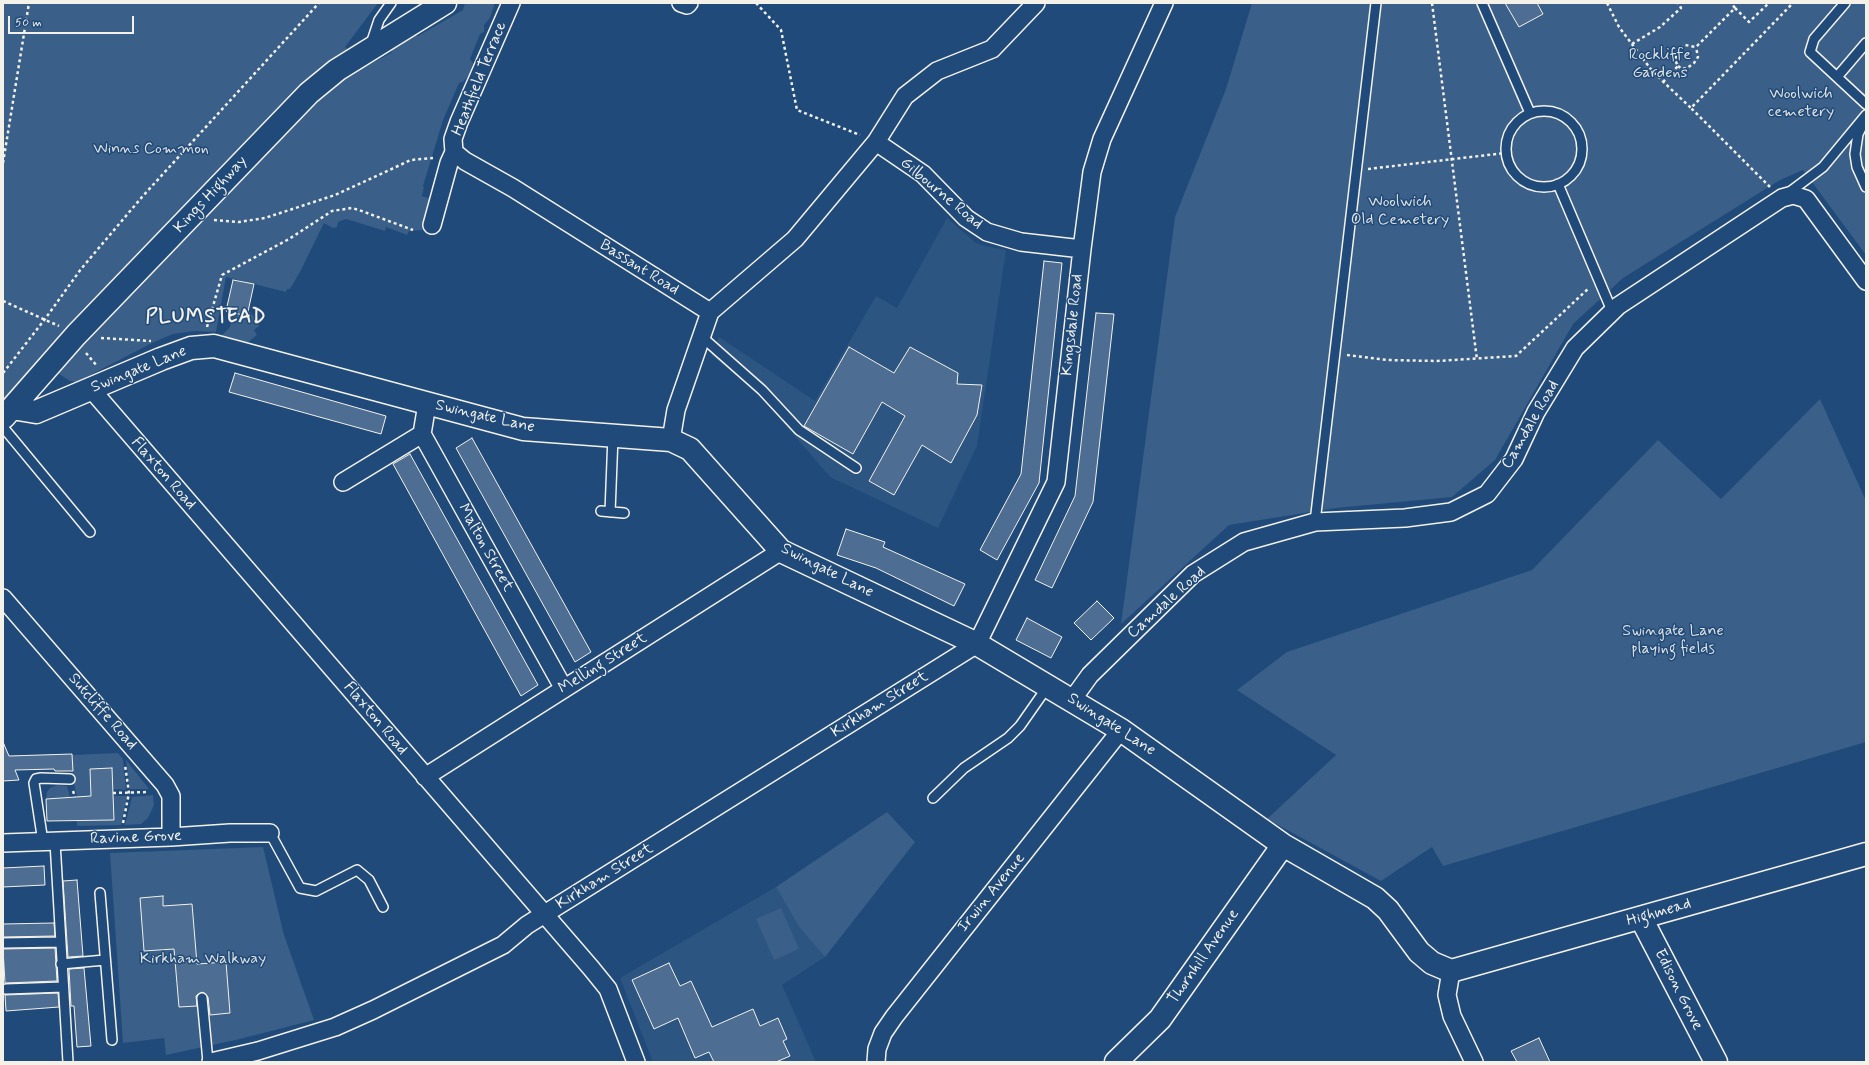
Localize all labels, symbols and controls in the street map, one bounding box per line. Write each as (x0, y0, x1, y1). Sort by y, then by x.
scale bar (10, 8, 136, 34)
text: 50 m (15, 15, 42, 31)
street label: Heathfield Terrace (448, 19, 512, 139)
park label: Rockliffe Gardens (1629, 46, 1691, 84)
park label: Woolwich cemetery (1768, 85, 1834, 123)
park label: Winns Common (93, 140, 209, 160)
street label: Kings Highway (170, 152, 252, 238)
street label: Gilbourne Road (896, 154, 986, 234)
park label: Woolwich Old Cemetery (1351, 193, 1449, 231)
street label: Bassant Road (596, 236, 682, 300)
street label: Kingsdale Road (1058, 273, 1088, 377)
district label: PLUMSTEAD (143, 306, 269, 330)
street label: Swingate Lane (88, 342, 190, 398)
street label: Camdale Road (1498, 377, 1564, 473)
street label: Swingate Lane (433, 396, 537, 438)
street label: Flaxton Road (126, 434, 200, 514)
street label: Malton Street (453, 501, 517, 595)
street label: Swingate Lane (777, 539, 877, 603)
street label: Camdale Road (1124, 563, 1210, 643)
park label: Swingate Lane playing fields (1622, 622, 1724, 660)
street label: Melling Street (555, 629, 651, 699)
street label: Kirkham Street (828, 668, 932, 742)
street label: Sutcliffe Road (63, 670, 141, 754)
street label: Flaxton Road (339, 678, 411, 760)
street label: Swingate Lane (1063, 689, 1159, 761)
street label: Ravine Grove (90, 827, 182, 849)
street label: Kirkham Street (553, 840, 657, 914)
street label: Irwin Avenue (954, 850, 1030, 936)
street label: Highmead (1624, 895, 1694, 931)
street label: Thornhill Avenue (1164, 906, 1244, 1008)
street label: Edison Grove (1649, 946, 1707, 1034)
park label: Kirkham Walkway (140, 950, 266, 970)

